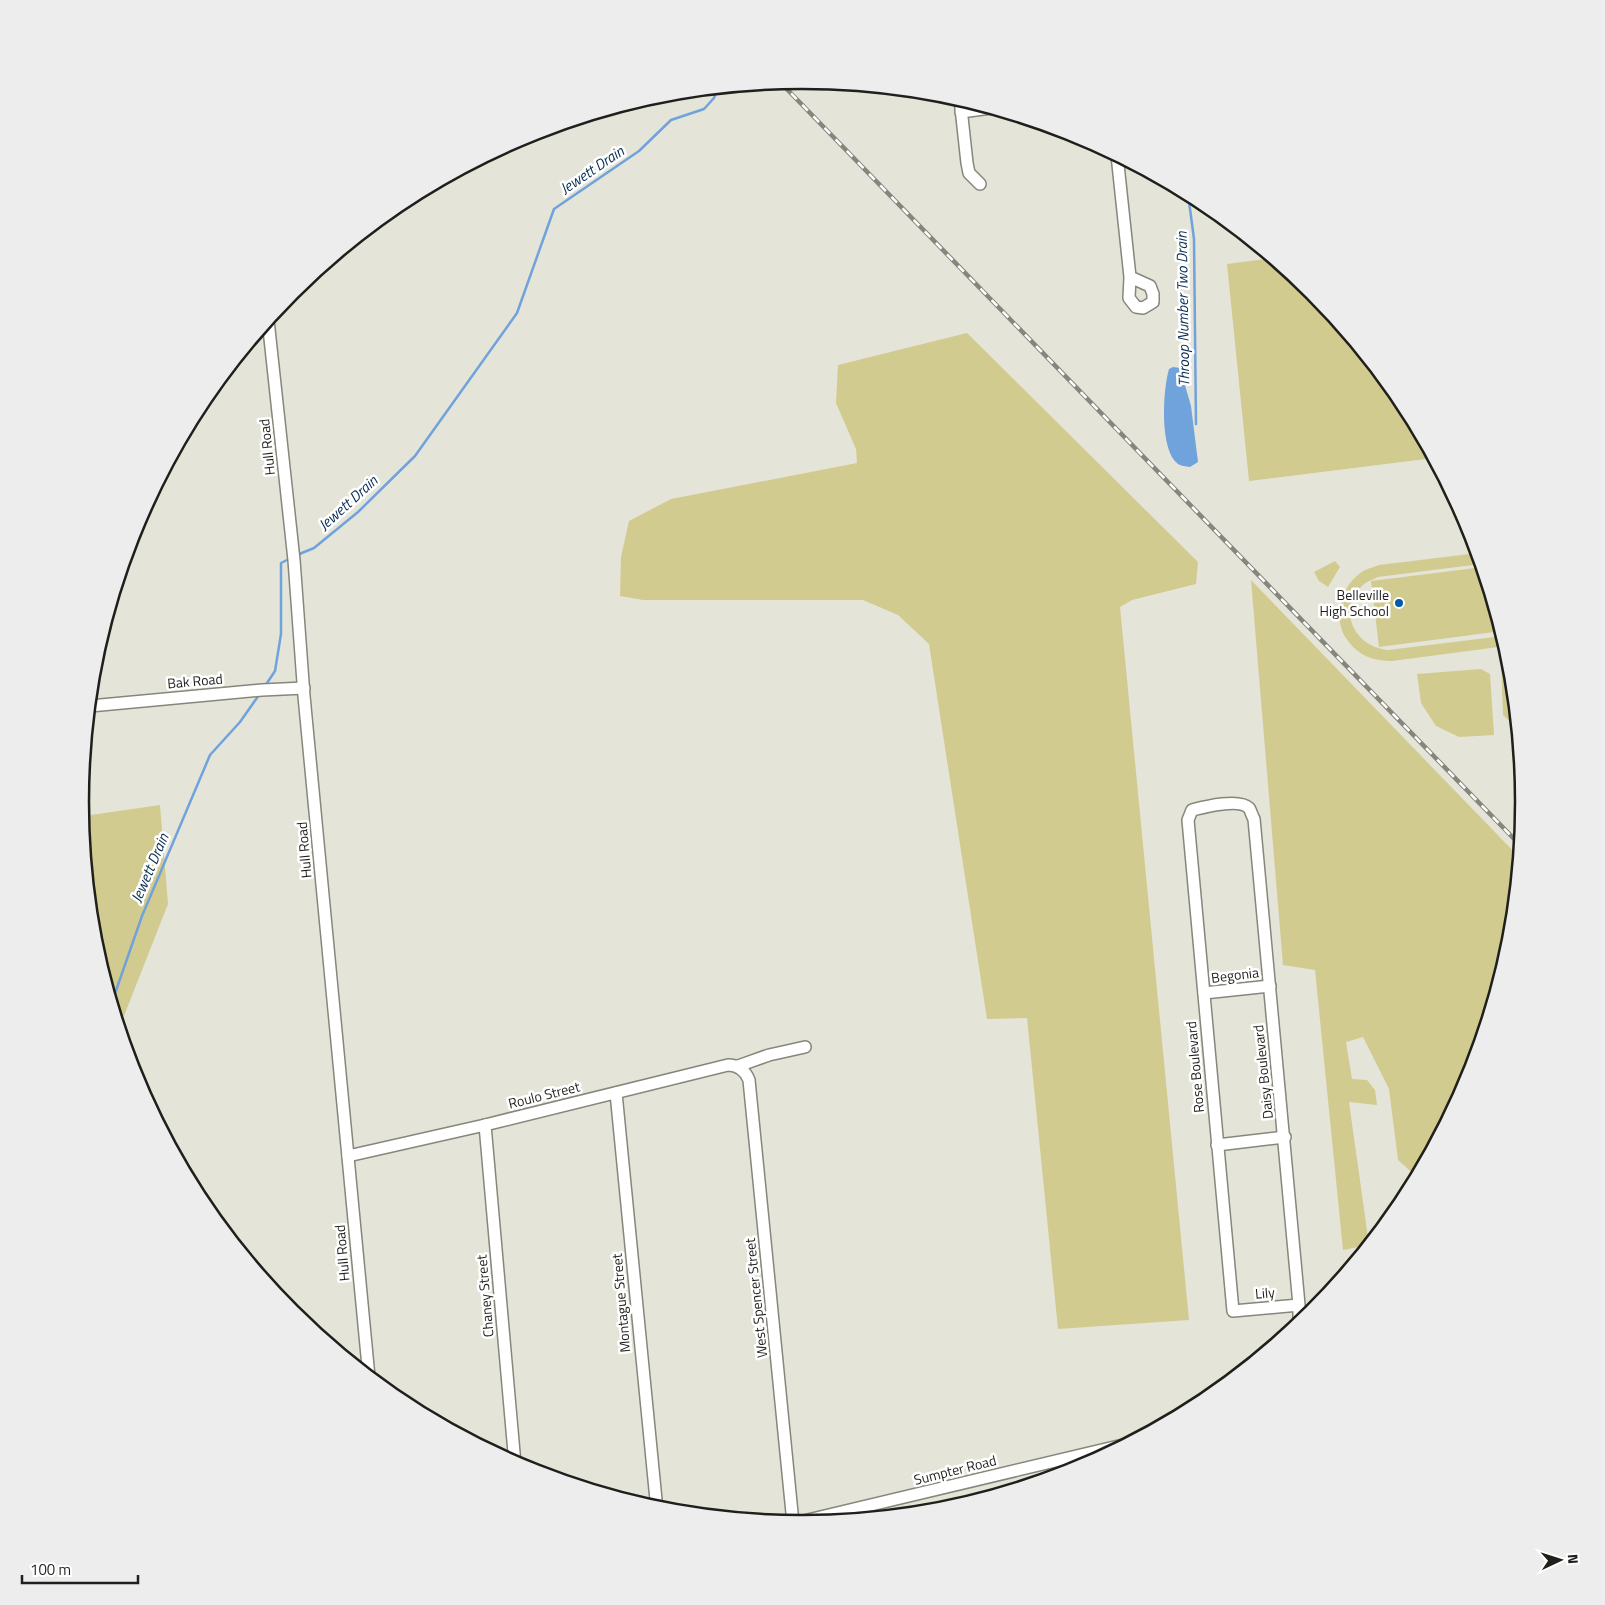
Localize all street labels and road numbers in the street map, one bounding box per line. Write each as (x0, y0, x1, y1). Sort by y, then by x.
street label: Hull Road (253, 418, 280, 476)
street label: Bak Road (166, 668, 224, 693)
street label: Hull Road (291, 821, 316, 879)
street label: Begonia (1210, 961, 1260, 988)
street label: Rose Boulevard (1180, 1020, 1209, 1114)
street label: Daisy Boulevard (1247, 1024, 1278, 1120)
street label: Roulo Street (506, 1075, 582, 1114)
street label: Hull Road (329, 1224, 354, 1282)
street label: West Spencer Street (739, 1237, 772, 1359)
street label: Montague Street (606, 1253, 635, 1353)
street label: Chaney Street (470, 1254, 499, 1338)
street label: Lily (1254, 1281, 1276, 1304)
street label: Sumpter Road (911, 1449, 998, 1490)

